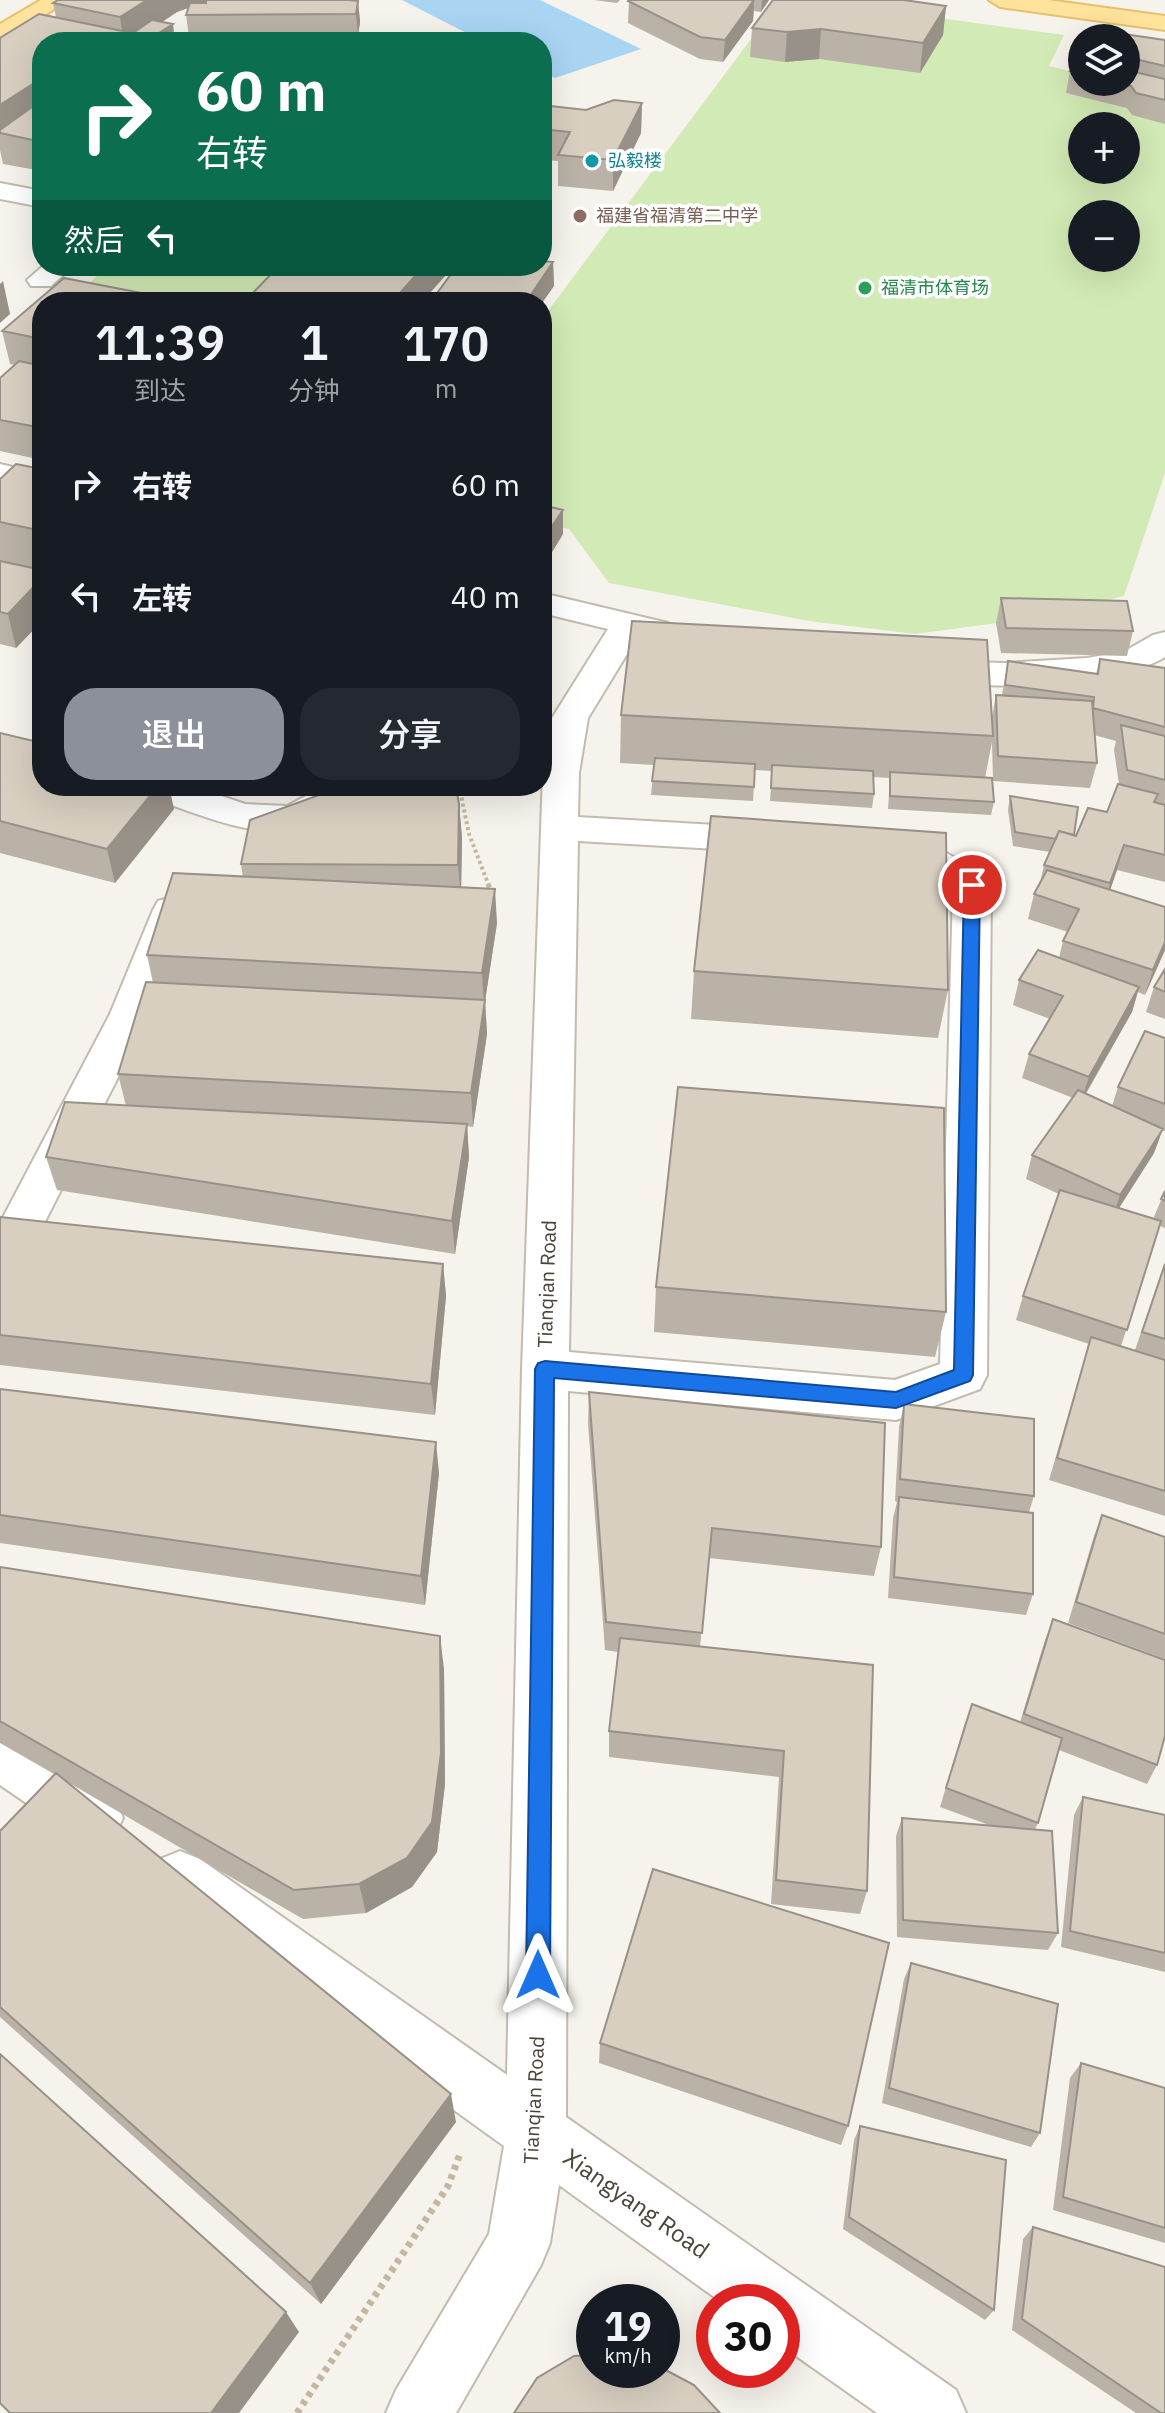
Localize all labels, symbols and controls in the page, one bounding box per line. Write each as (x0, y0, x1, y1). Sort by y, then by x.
map controls (1068, 24, 1140, 272)
button: layers (1068, 24, 1140, 96)
text: 60 m (196, 54, 326, 126)
icon: right (64, 64, 168, 168)
button: + (1068, 112, 1140, 184)
text: 右转 (196, 129, 268, 176)
place label: 弘毅楼 (608, 149, 662, 172)
marker: 弘毅楼 (583, 152, 601, 170)
button: − (1068, 200, 1140, 272)
place label: 福建省福清第二中学 (596, 204, 758, 227)
marker: 福建省福清第二中学 (571, 207, 589, 225)
icon: left (140, 216, 184, 260)
text: 然后 (64, 220, 124, 259)
place label: 福清市体育场 (881, 276, 989, 299)
marker: 福清市体育场 (856, 279, 874, 297)
text: 11:39 (95, 311, 225, 373)
text: 1 (300, 311, 328, 373)
text: 170 (403, 312, 489, 374)
text: m (435, 371, 457, 405)
text: 到达 (134, 373, 186, 407)
text: 分钟 (288, 373, 340, 407)
icon: right (64, 462, 108, 506)
text: 60 m (451, 465, 520, 504)
text: 右转 (132, 466, 192, 505)
icon: left (64, 574, 108, 618)
text: 40 m (451, 577, 520, 616)
text: 左转 (132, 578, 192, 617)
button: 退出 (64, 688, 284, 780)
button: 分享 (300, 688, 520, 780)
pin (938, 851, 1006, 919)
icon: arrive (950, 863, 994, 907)
street label: Tianqian Road (531, 1220, 562, 1348)
position arrow (496, 1933, 580, 2017)
street label: Tianqian Road (517, 2035, 550, 2165)
street label: Xiangyang Road (557, 2141, 716, 2265)
speed limit sign: 30 (696, 2284, 800, 2388)
text: 19 (604, 2300, 652, 2352)
text: km/h (604, 2342, 652, 2369)

